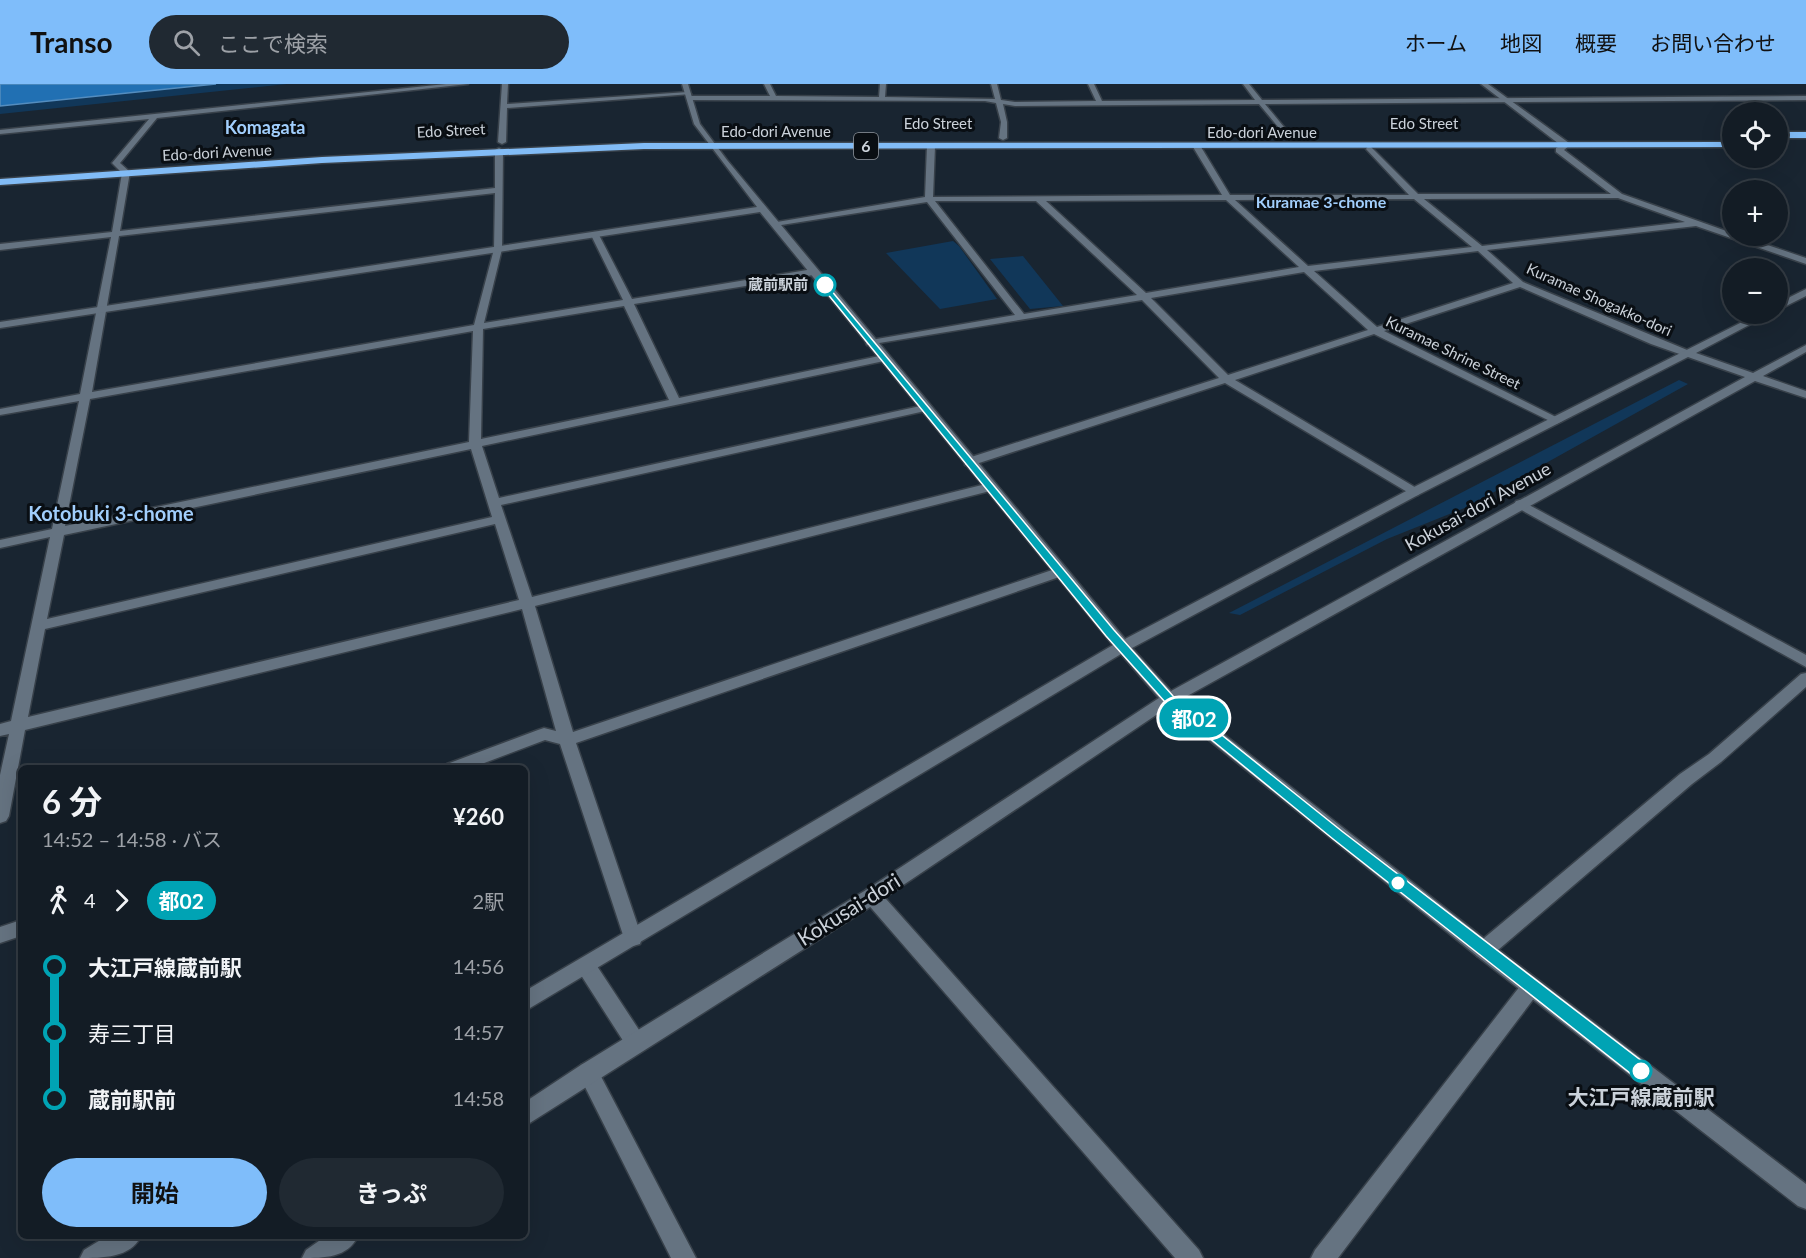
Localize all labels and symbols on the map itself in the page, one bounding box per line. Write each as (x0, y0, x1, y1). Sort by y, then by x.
street label: Edo Street (904, 114, 973, 132)
street label: Edo Street (1390, 114, 1459, 132)
district label: Komagata (225, 116, 305, 138)
street label: Edo Street (416, 119, 486, 141)
street label: Edo-dori Avenue (721, 122, 831, 140)
street label: Edo-dori Avenue (1207, 123, 1317, 141)
road number: 6 (854, 133, 878, 159)
street label: Edo-dori Avenue (162, 140, 272, 164)
district label: Kuramae 3-chome (1256, 192, 1387, 211)
street label: Kuramae Shogakko-dori (1524, 259, 1675, 339)
marker: 蔵前駅前 (814, 274, 836, 296)
place label: 蔵前駅前 (748, 275, 808, 293)
street label: Kuramae Shrine Street (1383, 312, 1524, 393)
street label: Kokusai-dori Avenue (1401, 457, 1554, 555)
district label: Kotobuki 3-chome (28, 501, 194, 525)
line badge: 都02 (1160, 698, 1228, 738)
street label: Kokusai-dori (792, 867, 904, 950)
unlabelled marker (1389, 874, 1407, 892)
marker: 大江戸線蔵前駅 (1630, 1060, 1652, 1082)
place label: 大江戸線蔵前駅 (1568, 1084, 1715, 1109)

